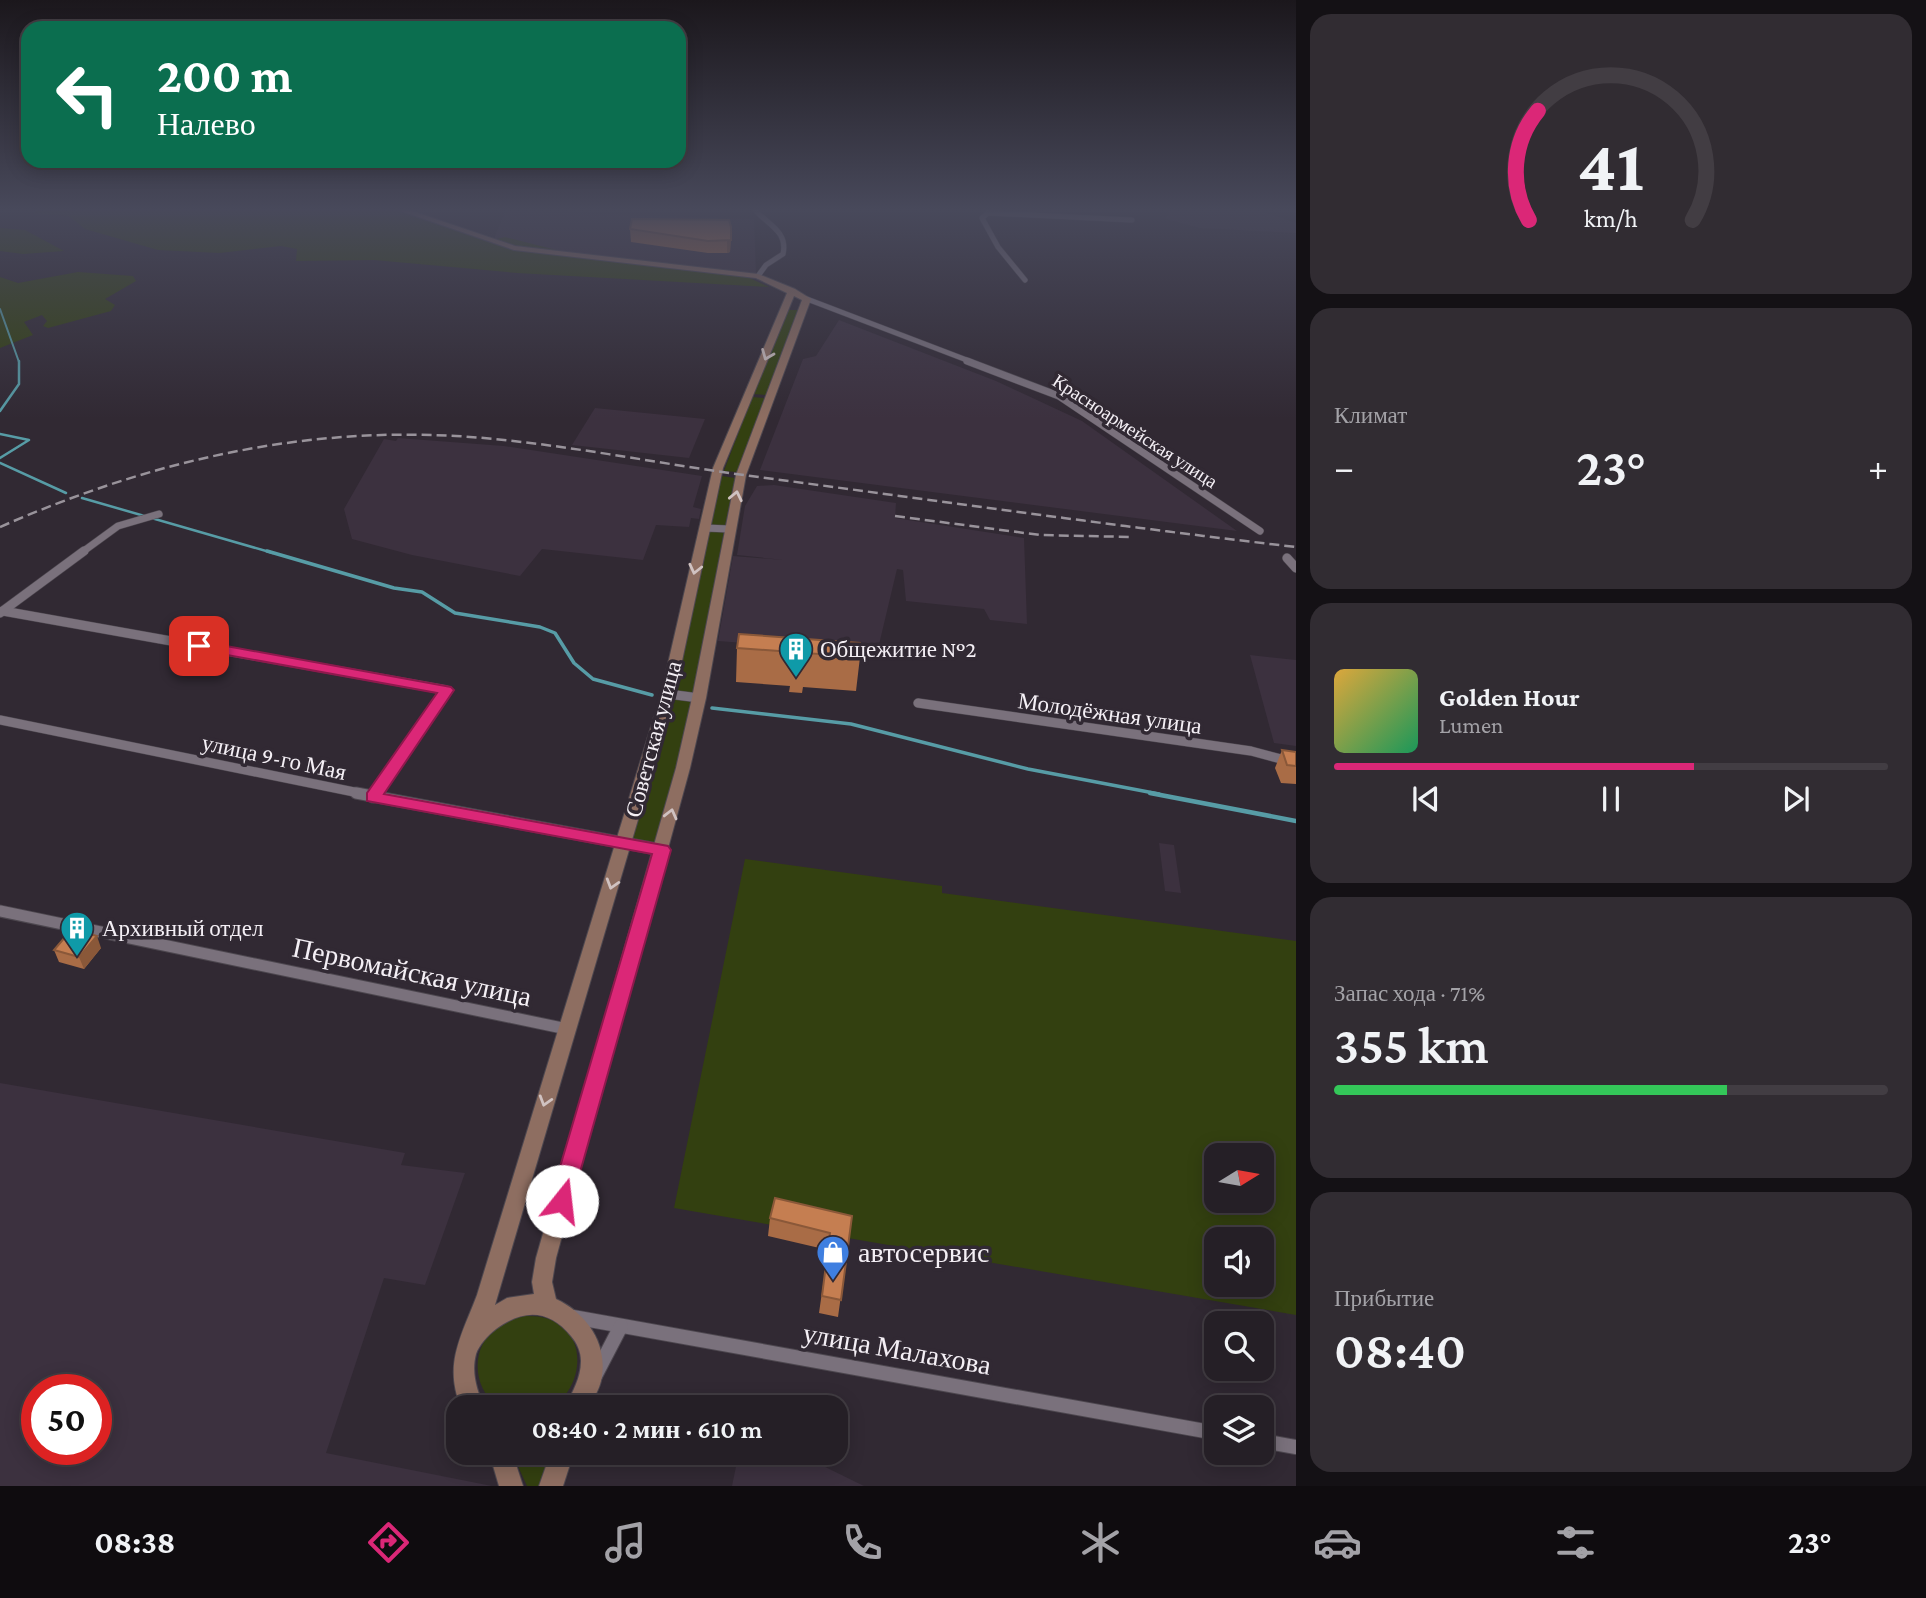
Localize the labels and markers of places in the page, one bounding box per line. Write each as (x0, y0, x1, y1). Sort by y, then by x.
pin (169, 616, 229, 676)
building icon: Общежитие №2 (777, 630, 815, 679)
place label: Общежитие №2 (820, 636, 976, 662)
building icon: Архивный отдел (58, 909, 96, 958)
place label: Архивный отдел (102, 915, 264, 941)
shop icon: автосервис (814, 1233, 852, 1282)
place label: автосервис (858, 1237, 989, 1268)

